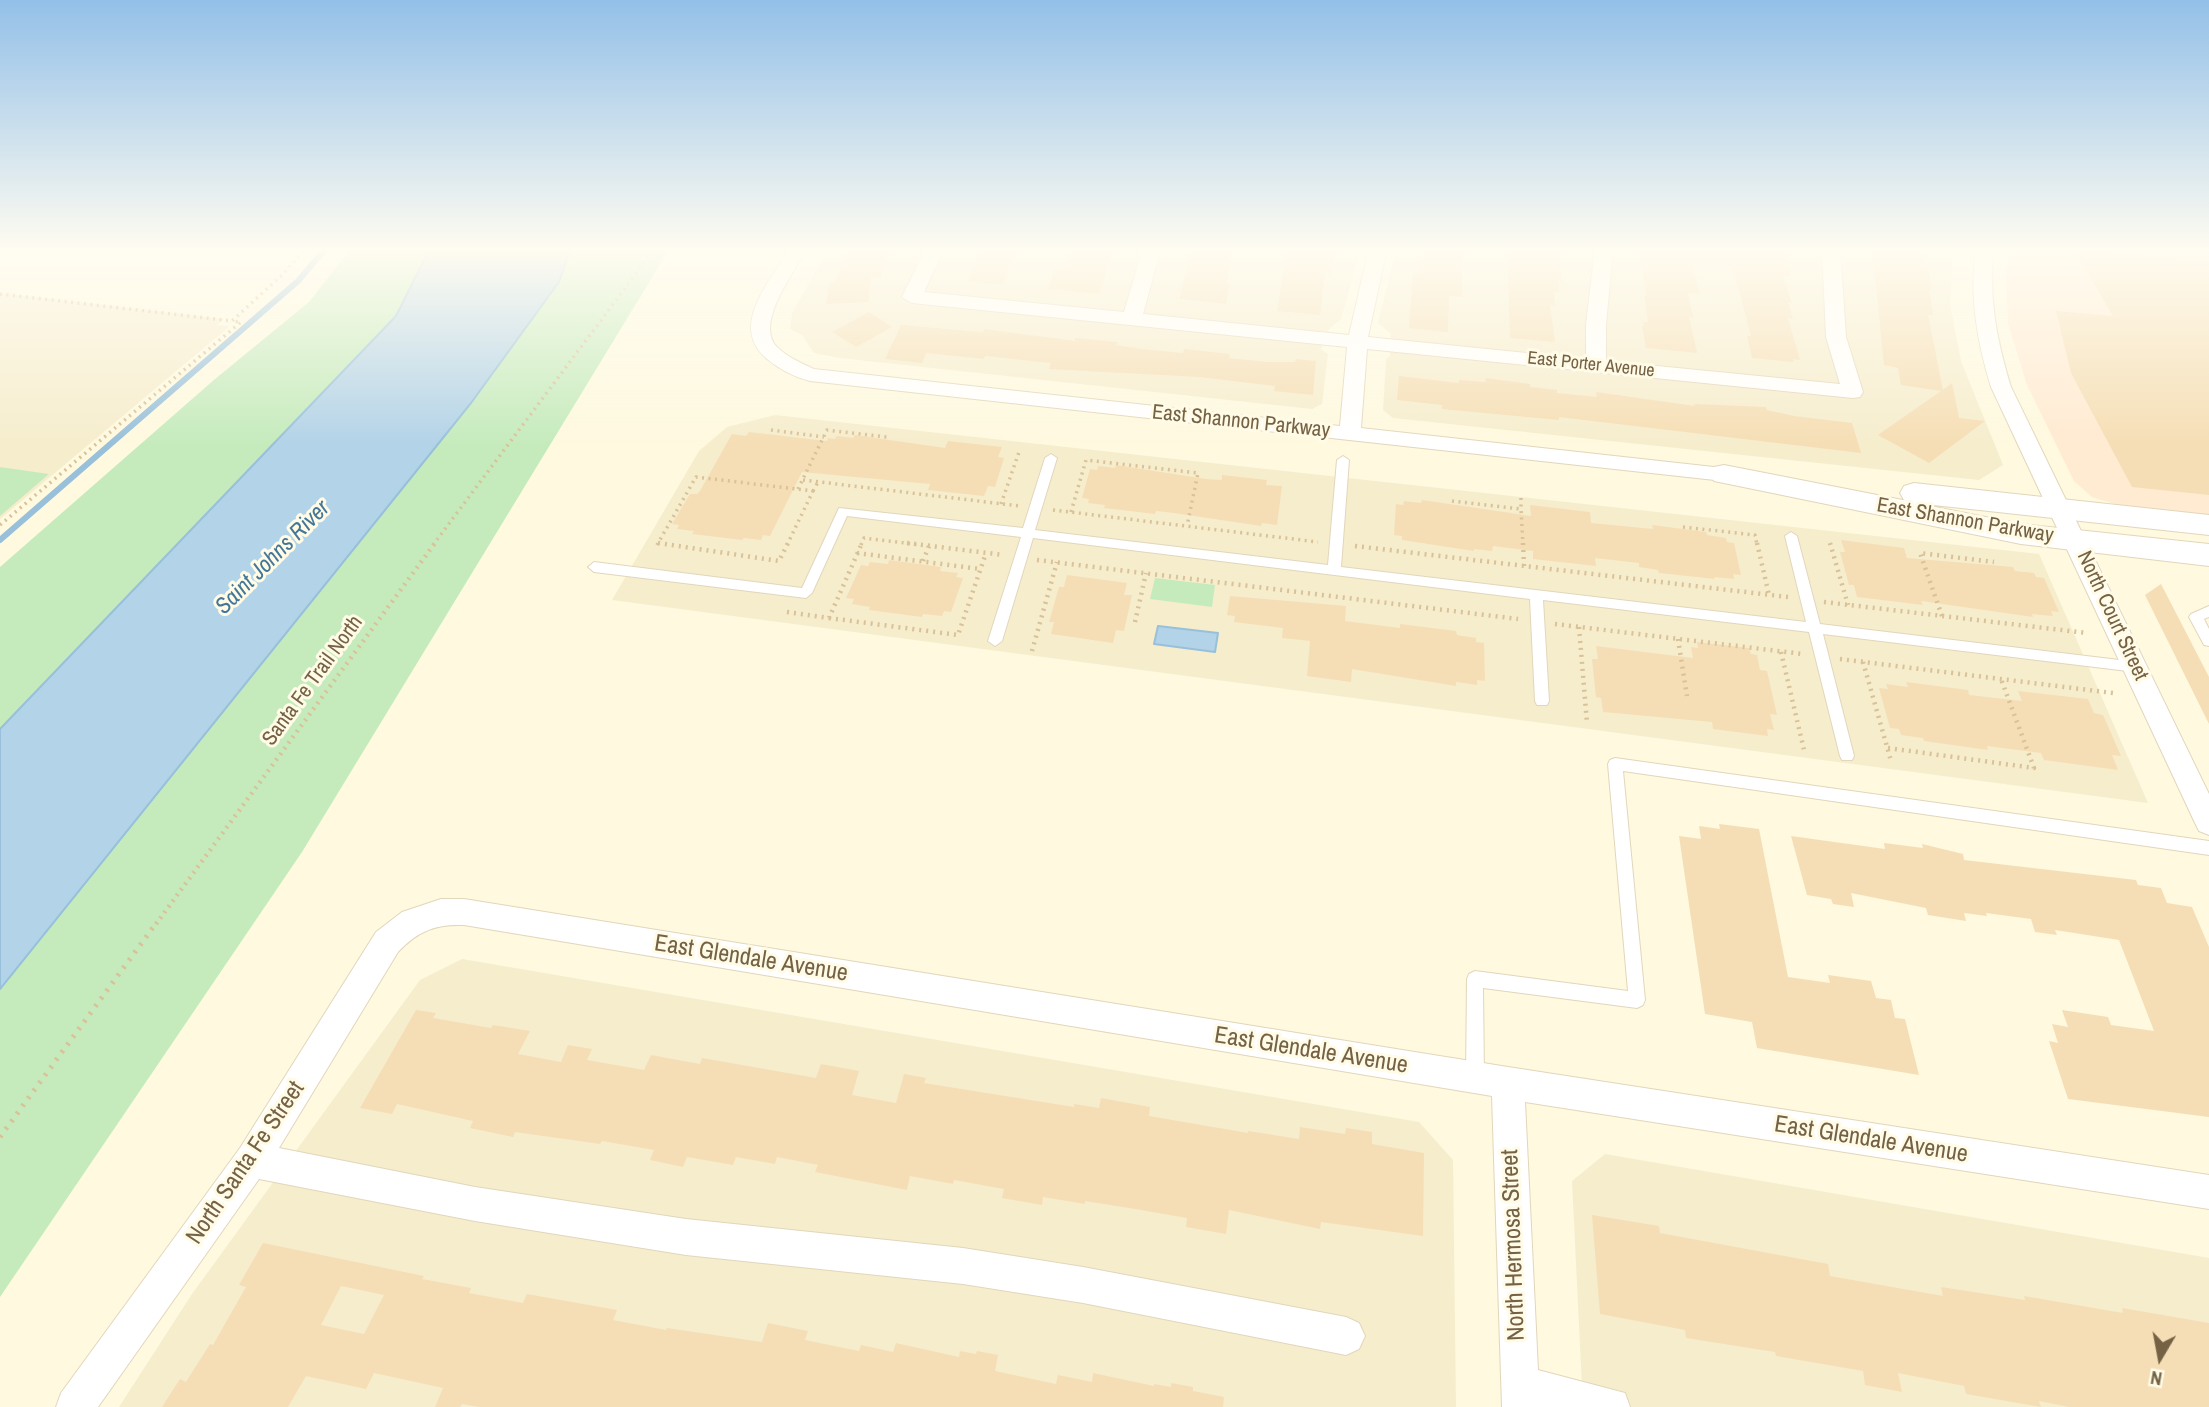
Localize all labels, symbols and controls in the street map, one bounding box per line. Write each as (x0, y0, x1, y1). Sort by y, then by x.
street label: East Porter Avenue (1526, 348, 1656, 382)
street label: East Shannon Parkway (1151, 400, 1331, 444)
street label: East Shannon Parkway (1875, 493, 2055, 549)
water label: Saint Johns River (210, 495, 336, 621)
street label: North Court Street (2071, 547, 2153, 685)
street label: Santa Fe Trail North (257, 611, 369, 751)
street label: East Glendale Avenue (652, 929, 850, 989)
street label: East Glendale Avenue (1212, 1021, 1410, 1081)
street label: North Santa Fe Street (181, 1076, 311, 1250)
street label: East Glendale Avenue (1772, 1110, 1970, 1170)
street label: North Hermosa Street (1496, 1149, 1532, 1341)
north arrow (2125, 1323, 2195, 1393)
text: N (2149, 1365, 2164, 1392)

